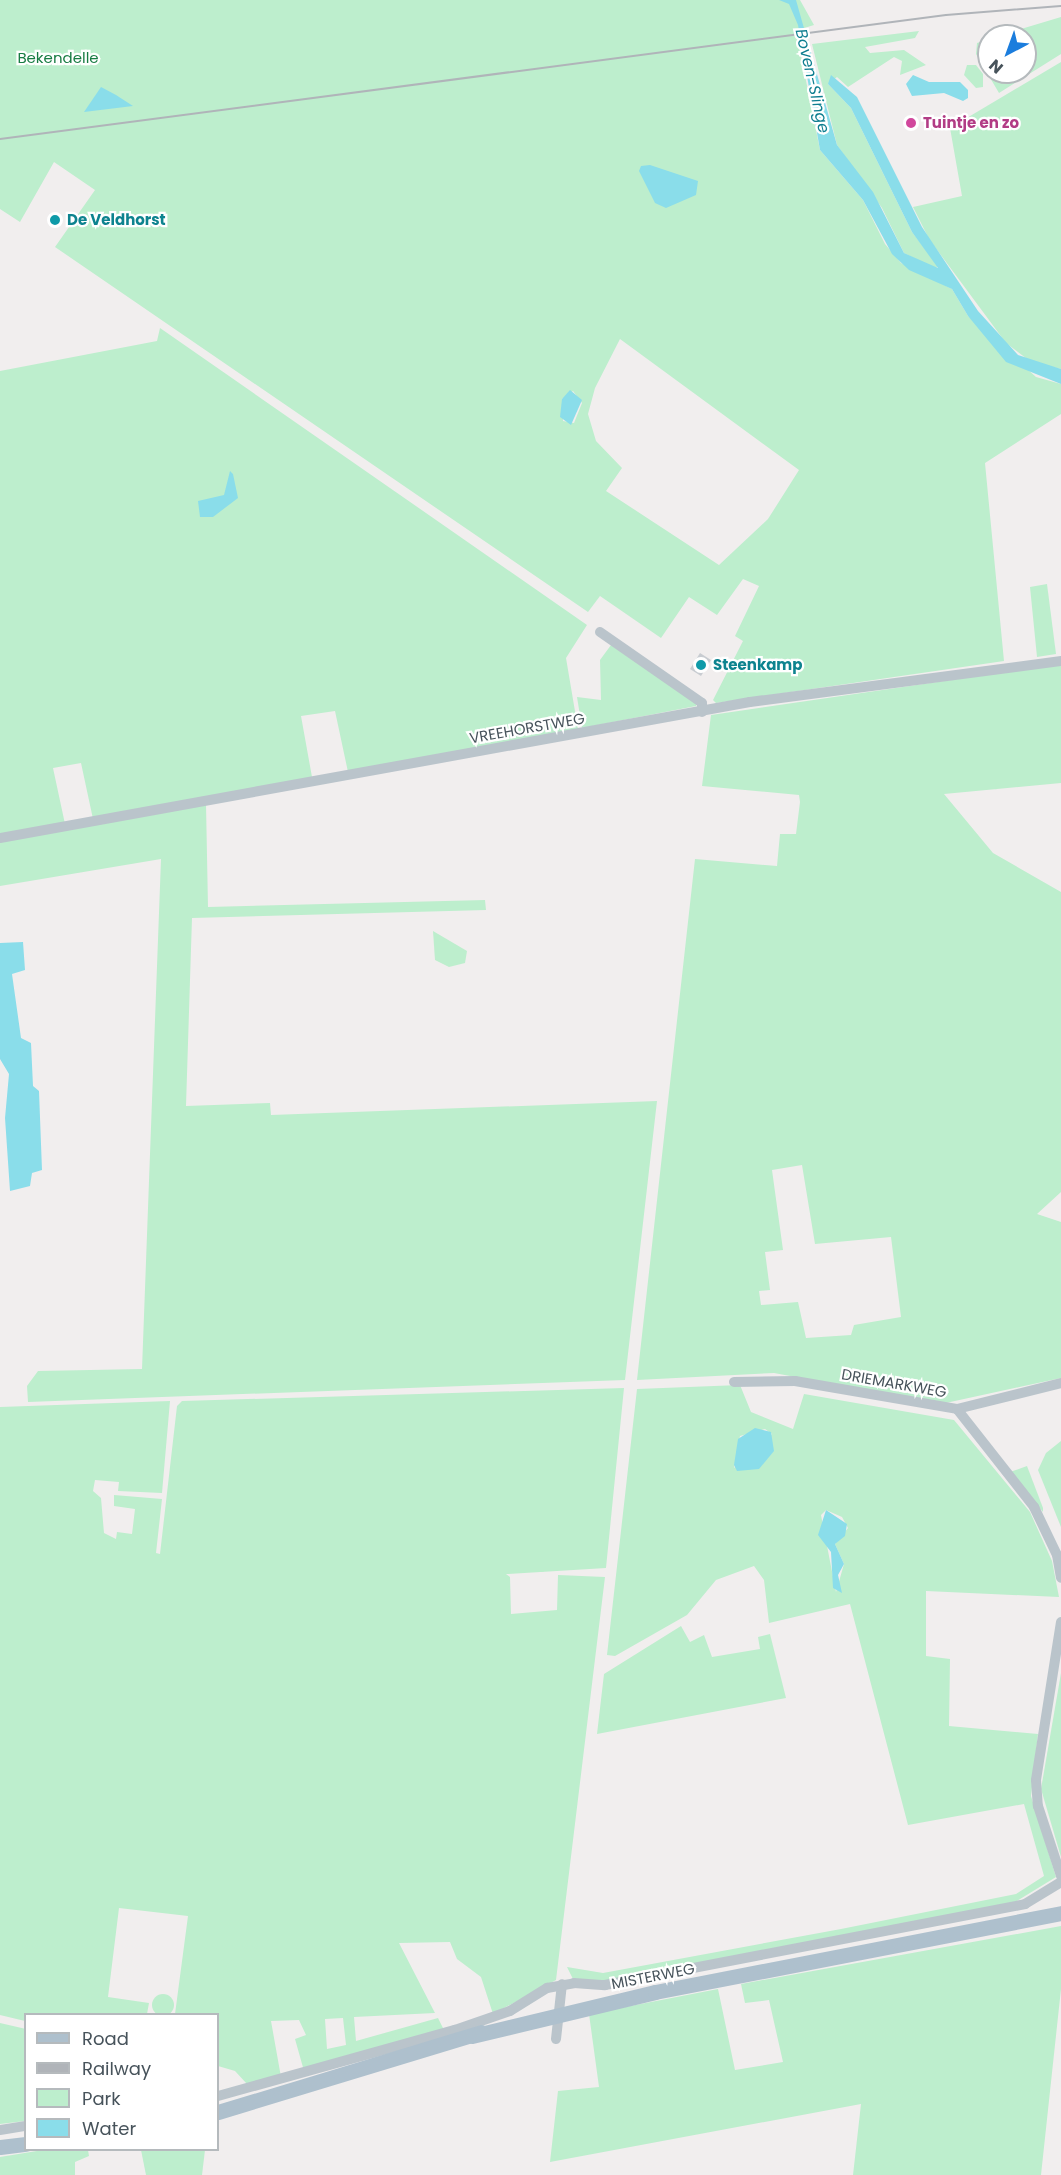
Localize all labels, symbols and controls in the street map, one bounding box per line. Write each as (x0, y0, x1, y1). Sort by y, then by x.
north arrow (977, 24, 1037, 84)
water label: Boven-Slinge (791, 27, 833, 135)
park label: Bekendelle (17, 49, 99, 67)
text: N (984, 54, 1008, 79)
place label: Tuintje en zo (923, 114, 1019, 132)
marker: Tuintje en zo (904, 116, 918, 130)
place label: De Veldhorst (67, 211, 166, 229)
marker: De Veldhorst (48, 213, 62, 227)
place label: Steenkamp (713, 656, 802, 674)
marker: Steenkamp (694, 658, 708, 672)
street label: VREEHORSTWEG (468, 709, 586, 747)
street label: DRIEMARKWEG (840, 1365, 948, 1401)
street label: MISTERWEG (610, 1959, 696, 1993)
legend (24, 2013, 219, 2151)
text: Road (82, 2026, 129, 2051)
text: Railway (82, 2056, 151, 2081)
text: Park (82, 2086, 121, 2111)
text: Water (82, 2116, 136, 2141)

